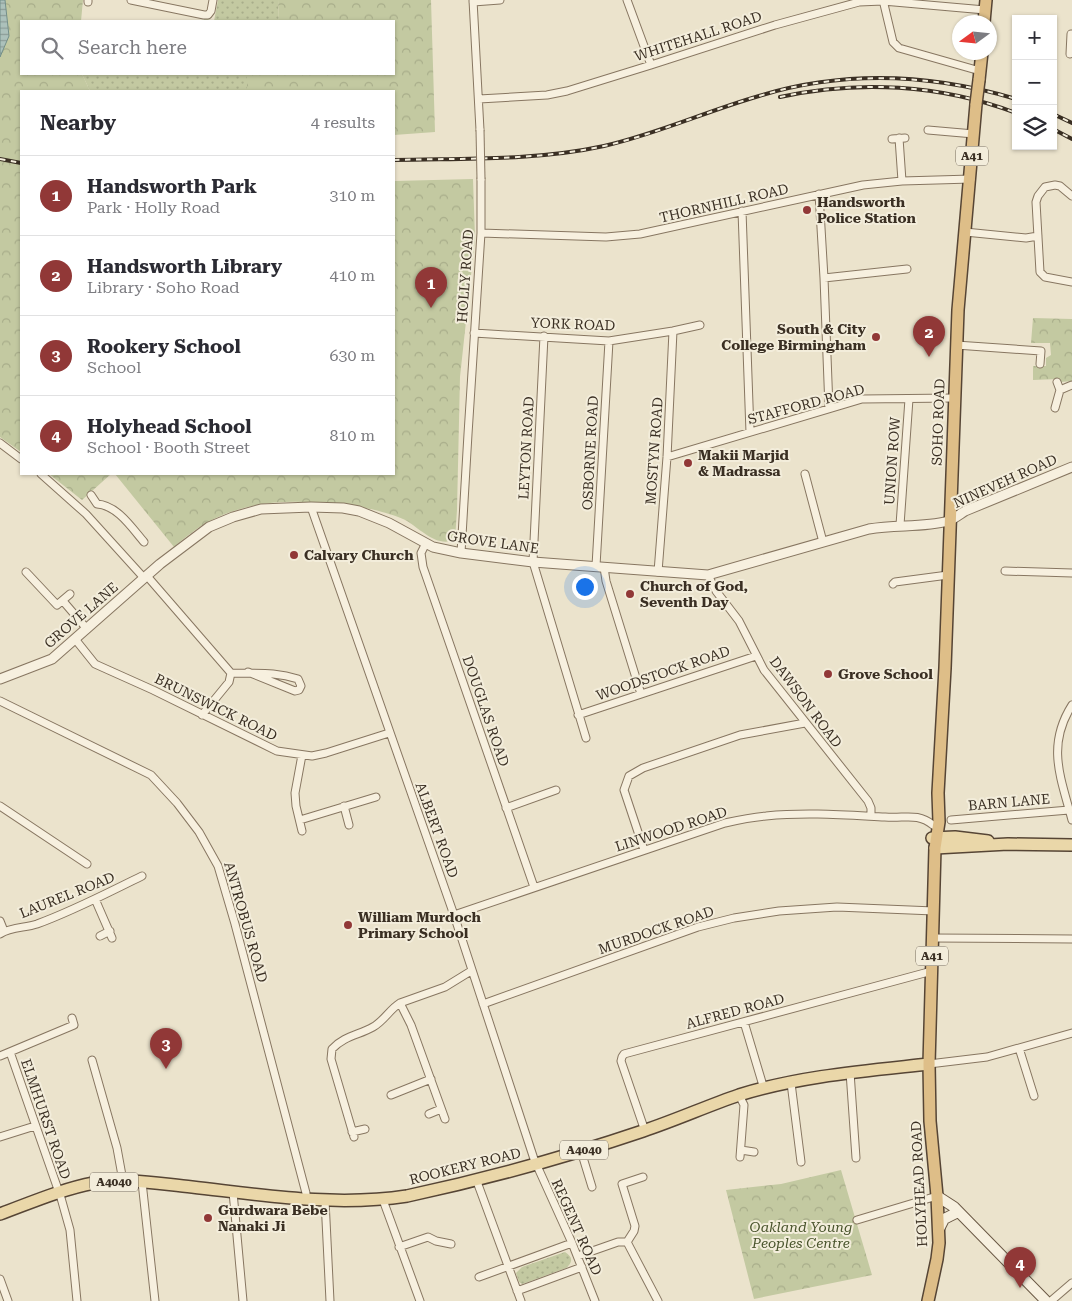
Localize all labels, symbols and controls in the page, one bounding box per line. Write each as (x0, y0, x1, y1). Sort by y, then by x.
street label: WHITEHALL ROAD (632, 8, 764, 64)
north arrow (952, 15, 997, 60)
map controls (1012, 15, 1057, 150)
button: + (1012, 15, 1057, 60)
search box (20, 20, 395, 75)
icon: search (38, 34, 66, 62)
text: Search here (78, 36, 187, 59)
button: − (1012, 60, 1057, 105)
button: layers (1012, 105, 1057, 150)
text: Nearby (40, 111, 116, 135)
text: 4 results (311, 113, 375, 132)
road number: A41 (956, 146, 988, 166)
text: Handsworth Park (87, 175, 257, 198)
street label: THORNHILL ROAD (658, 180, 790, 226)
text: 1 (52, 186, 60, 205)
text: 310 m (329, 186, 375, 205)
place label: Handsworth Police Station (817, 194, 916, 226)
text: Park · Holly Road (87, 198, 220, 217)
marker: Handsworth Police Station (801, 204, 813, 216)
street label: HOLLY ROAD (454, 229, 476, 323)
text: Handsworth Library (87, 255, 282, 278)
text: 2 (52, 266, 60, 285)
text: 410 m (329, 266, 375, 285)
pin: 1 (415, 267, 447, 308)
text: Library · Soho Road (87, 278, 239, 297)
street label: YORK ROAD (530, 315, 616, 333)
pin: 2 (913, 316, 945, 357)
place label: South & City College Birmingham (721, 321, 867, 353)
marker: South & City College Birmingham (870, 331, 882, 343)
text: Rookery School (87, 335, 241, 358)
text: 3 (52, 346, 60, 365)
text: 630 m (329, 346, 375, 365)
text: School (87, 358, 141, 377)
street label: SOHO ROAD (928, 378, 948, 466)
street label: STAFFORD ROAD (746, 381, 866, 427)
street label: OSBORNE ROAD (579, 395, 601, 511)
street label: LEYTON ROAD (515, 396, 537, 500)
street label: MOSTYN ROAD (642, 396, 666, 505)
text: Holyhead School (87, 415, 252, 438)
street label: UNION ROW (881, 416, 903, 506)
text: 4 (52, 426, 60, 445)
text: 810 m (329, 426, 375, 445)
text: School · Booth Street (87, 438, 250, 457)
place label: Makii Marjid & Madrassa (698, 447, 790, 479)
street label: NINEVEH ROAD (951, 451, 1059, 511)
marker: Makii Marjid & Madrassa (682, 457, 694, 469)
street label: GROVE LANE (446, 528, 540, 556)
place label: Calvary Church (304, 547, 414, 563)
marker: Calvary Church (288, 549, 300, 561)
your location (572, 574, 598, 600)
place label: Church of God, Seventh Day (640, 578, 748, 610)
street label: GROVE LANE (41, 579, 121, 651)
marker: Church of God, Seventh Day (624, 588, 636, 600)
street label: WOODSTOCK ROAD (594, 642, 732, 703)
street label: DAWSON ROAD (767, 653, 845, 751)
street label: DOUGLAS ROAD (460, 654, 513, 769)
place label: Grove School (838, 666, 933, 682)
marker: Grove School (822, 668, 834, 680)
street label: BRUNSWICK ROAD (152, 670, 280, 744)
street label: ALBERT ROAD (412, 780, 462, 880)
street label: BARN LANE (967, 790, 1051, 814)
street label: LINWOOD ROAD (613, 803, 729, 855)
street label: ANTROBUS ROAD (221, 860, 271, 984)
street label: LAUREL ROAD (17, 869, 117, 921)
street label: MURDOCK ROAD (596, 903, 716, 957)
place label: William Murdoch Primary School (358, 909, 482, 941)
marker: William Murdoch Primary School (342, 919, 354, 931)
road number: A41 (916, 946, 948, 966)
street label: ALFRED ROAD (684, 990, 786, 1032)
pin: 3 (150, 1028, 182, 1069)
street label: ELMHURST ROAD (18, 1057, 74, 1181)
street label: HOLYHEAD ROAD (908, 1120, 930, 1247)
road number: A4040 (560, 1140, 608, 1160)
street label: ROOKERY ROAD (408, 1144, 523, 1188)
road number: A4040 (90, 1172, 138, 1192)
street label: REGENT ROAD (549, 1176, 605, 1278)
place label: Gurdwara Bebe Nanaki Ji (218, 1202, 328, 1234)
marker: Gurdwara Bebe Nanaki Ji (202, 1212, 214, 1224)
park label: Oakland Young Peoples Centre (750, 1219, 852, 1251)
pin: 4 (1004, 1247, 1036, 1288)

